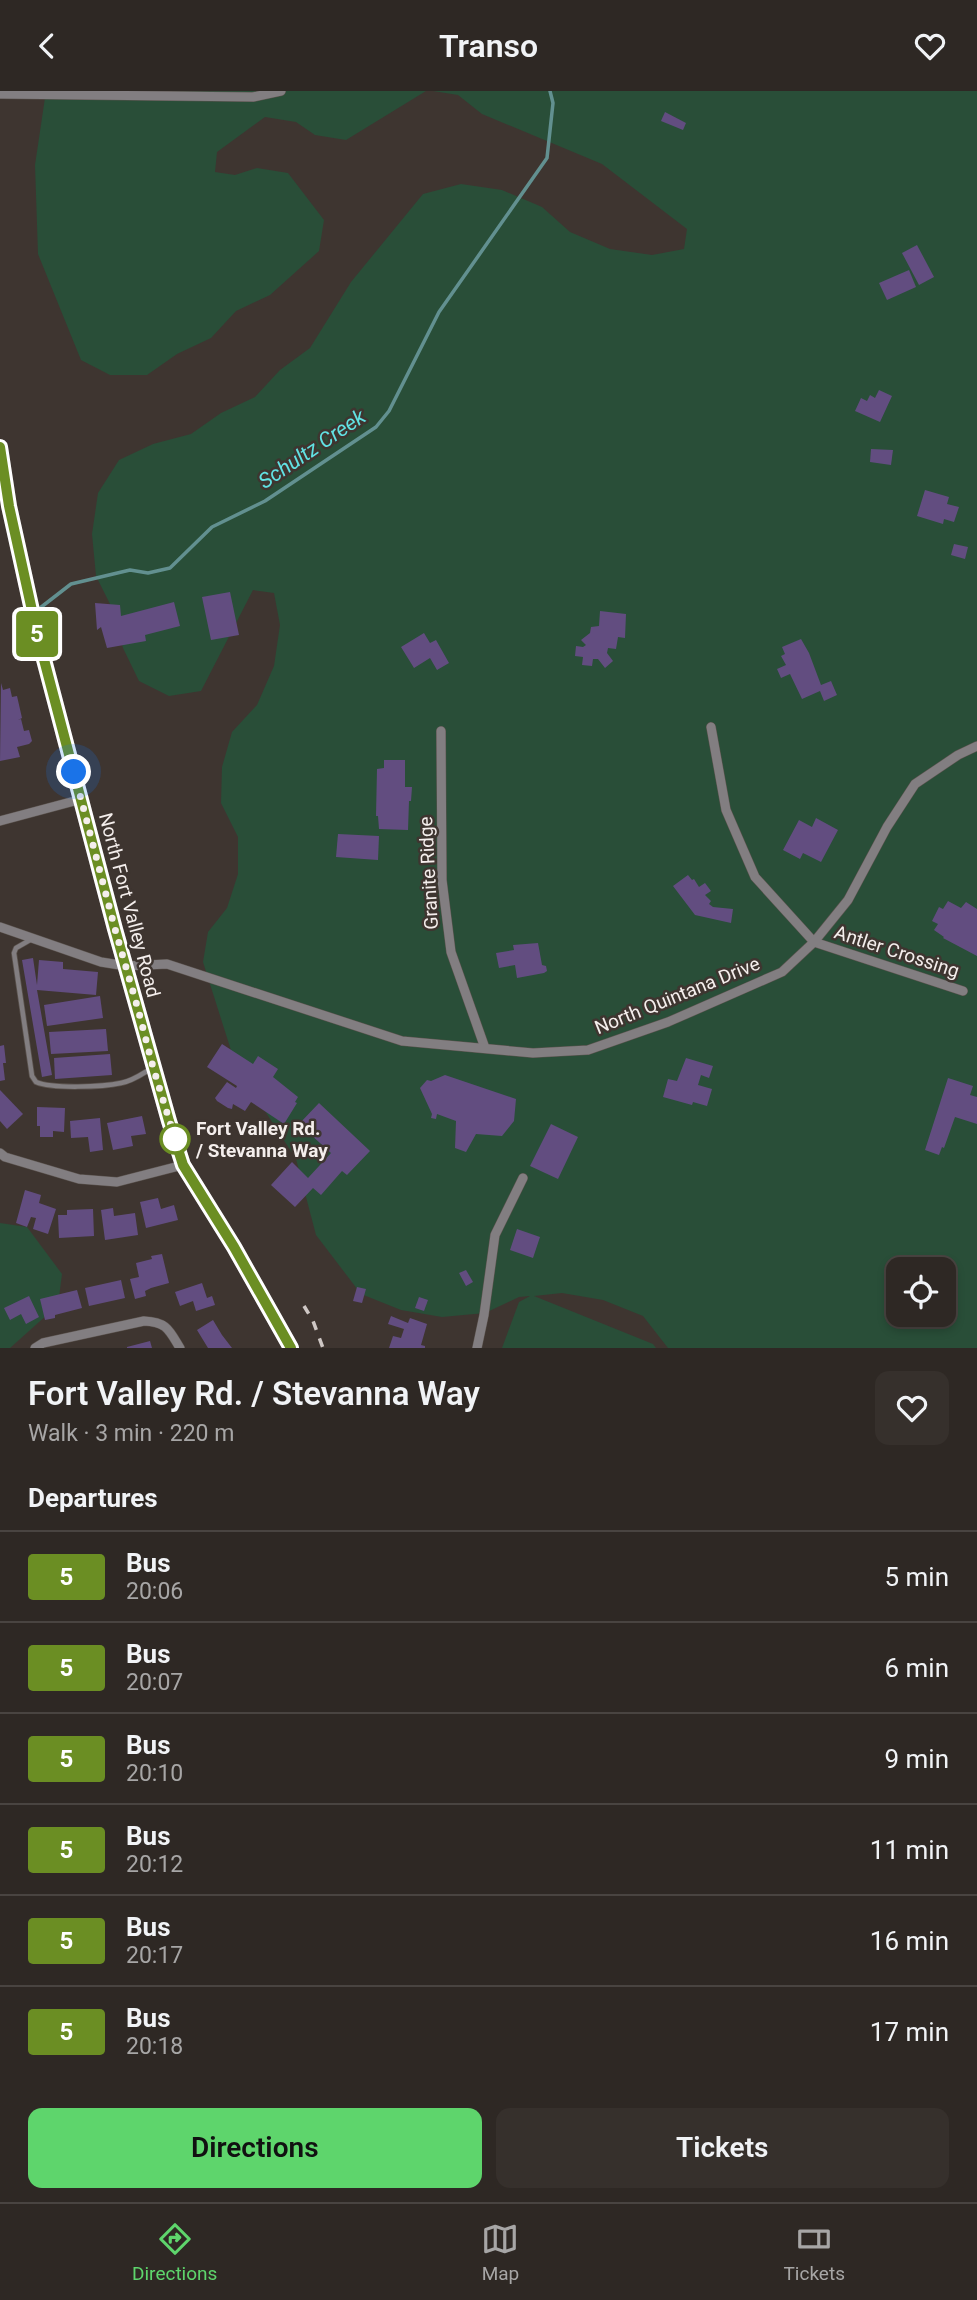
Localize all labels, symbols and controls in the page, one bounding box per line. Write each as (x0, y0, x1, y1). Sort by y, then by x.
icon: back (28, 27, 66, 65)
text: Transo (439, 27, 538, 65)
icon: heart (911, 27, 949, 65)
water label: Schultz Creek (254, 404, 371, 494)
line badge: 5 (14, 611, 60, 657)
text: 5 (30, 620, 44, 648)
your location (56, 754, 91, 789)
street label: North Fort Valley Road (94, 810, 165, 1000)
street label: Granite Ridge (414, 816, 443, 930)
street label: Antler Crossing (832, 920, 962, 982)
street label: North Quintana Drive (591, 952, 763, 1039)
place label: Fort Valley Rd. / Stevanna Way (195, 1117, 328, 1162)
marker: Fort Valley Rd. / Stevanna Way (160, 1124, 190, 1154)
map controls (886, 1257, 956, 1327)
button: locate (886, 1257, 956, 1327)
button: heart (875, 1371, 949, 1445)
text: Fort Valley Rd. / Stevanna Way (28, 1374, 480, 1413)
text: Walk · 3 min · 220 m (28, 1420, 234, 1447)
text: Departures (28, 1483, 158, 1513)
text: Bus (126, 1548, 171, 1578)
text: 5 min (884, 1562, 949, 1592)
text: 5 (60, 1563, 73, 1591)
text: 20:06 (126, 1578, 183, 1605)
text: Bus (126, 1639, 171, 1669)
text: 6 min (884, 1653, 949, 1683)
text: 5 (60, 1654, 73, 1682)
text: 20:07 (126, 1669, 183, 1696)
text: Bus (126, 1730, 171, 1760)
text: 9 min (884, 1744, 949, 1774)
text: 5 (60, 1745, 73, 1773)
text: 20:10 (126, 1760, 183, 1787)
text: Bus (126, 1821, 171, 1851)
text: 11 min (870, 1835, 949, 1865)
text: 5 (60, 1836, 73, 1864)
text: 20:12 (126, 1851, 183, 1878)
text: Bus (126, 1912, 171, 1942)
text: 16 min (870, 1926, 949, 1956)
text: 5 (60, 1927, 73, 1955)
text: 20:17 (126, 1942, 183, 1969)
text: Bus (126, 2003, 171, 2033)
text: 17 min (870, 2017, 949, 2047)
text: 5 (60, 2018, 73, 2046)
text: 20:18 (126, 2033, 183, 2060)
button: Directions (28, 2108, 482, 2188)
button: Tickets (496, 2108, 949, 2188)
tab: Directions (132, 2220, 217, 2285)
tab: Map (481, 2220, 519, 2285)
tab: Tickets (784, 2220, 845, 2285)

